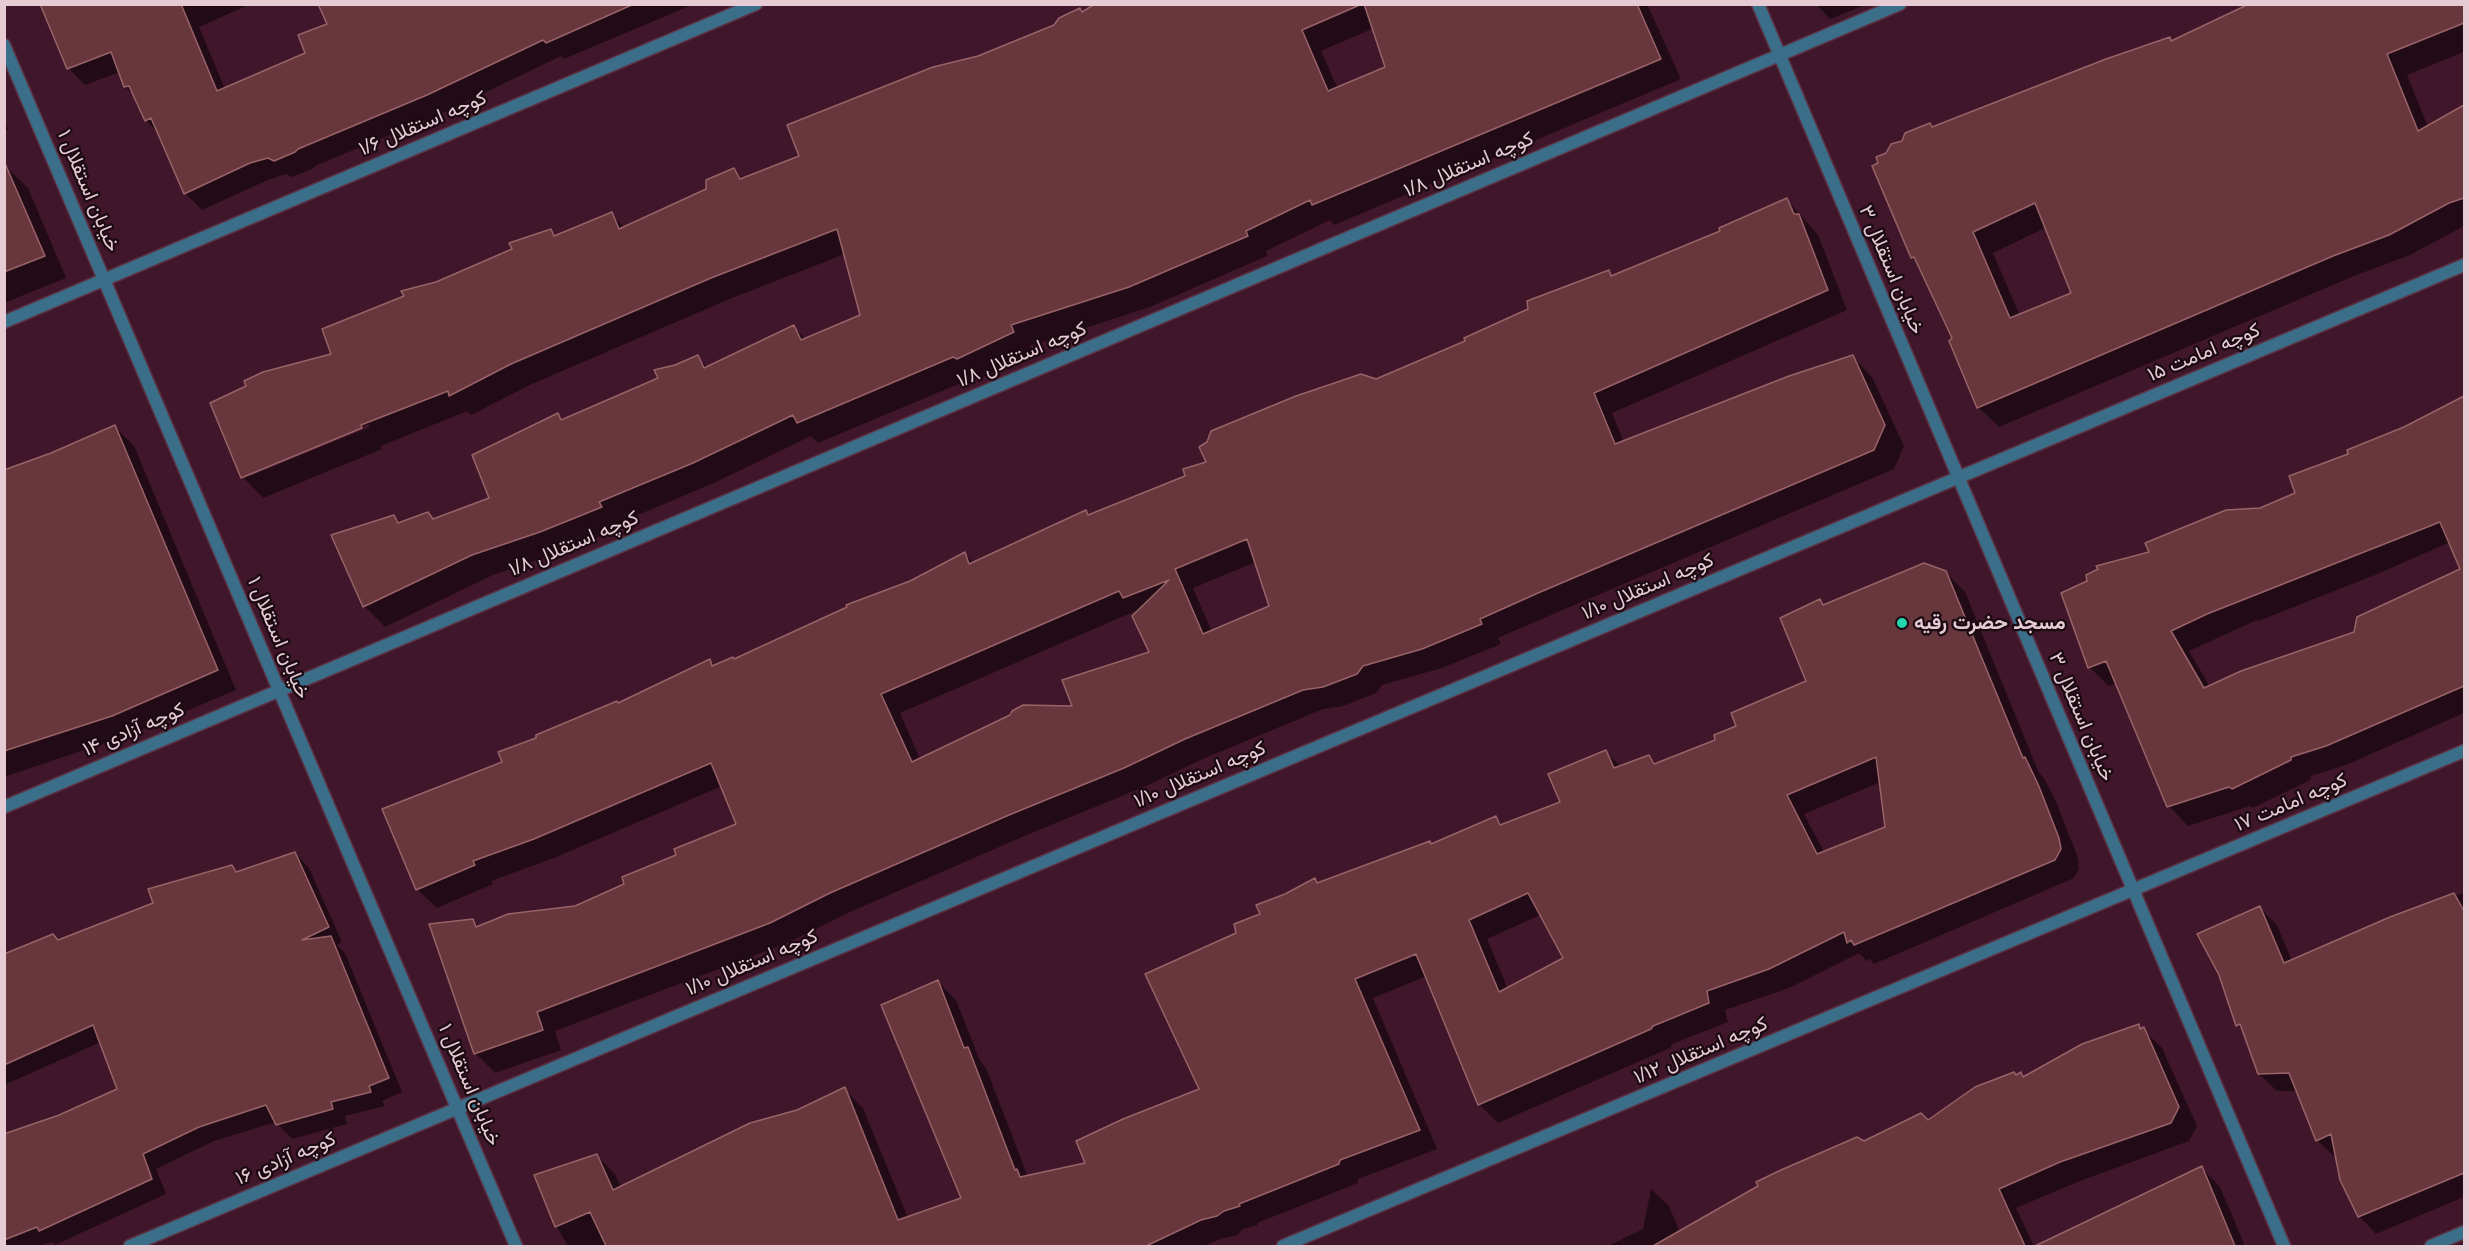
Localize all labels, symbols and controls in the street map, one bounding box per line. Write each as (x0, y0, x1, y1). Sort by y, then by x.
street label: کوچه استقلال ۱/۶ (355, 86, 491, 162)
street label: خیابان استقلال ۱ (51, 126, 125, 256)
street label: کوچه استقلال ۱/۸ (1401, 127, 1537, 203)
street label: خیابان استقلال ۳ (1853, 202, 1929, 338)
street label: کوچه استقلال ۱/۸ (954, 317, 1090, 393)
street label: کوچه امامت ۱۵ (2144, 319, 2264, 387)
street label: کوچه استقلال ۱/۸ (506, 506, 642, 582)
street label: کوچه استقلال ۱/۱۰ (1578, 548, 1718, 626)
street label: خیابان استقلال ۱ (241, 573, 315, 703)
place label: مسجد حضرت رقیه (1914, 611, 2065, 635)
marker: مسجد حضرت رقیه (1895, 616, 1909, 630)
street label: خیابان استقلال ۳ (2043, 649, 2119, 785)
street label: کوچه آزادی ۱۴ (79, 698, 189, 762)
street label: کوچه استقلال ۱/۱۰ (1130, 736, 1270, 814)
street label: کوچه امامت ۱۷ (2231, 769, 2351, 837)
street label: کوچه استقلال ۱/۱۰ (682, 924, 822, 1002)
street label: کوچه استقلال ۱/۱۲ (1630, 1012, 1772, 1090)
street label: خیابان استقلال ۱ (432, 1020, 506, 1150)
street label: کوچه آزادی ۱۶ (232, 1127, 340, 1191)

